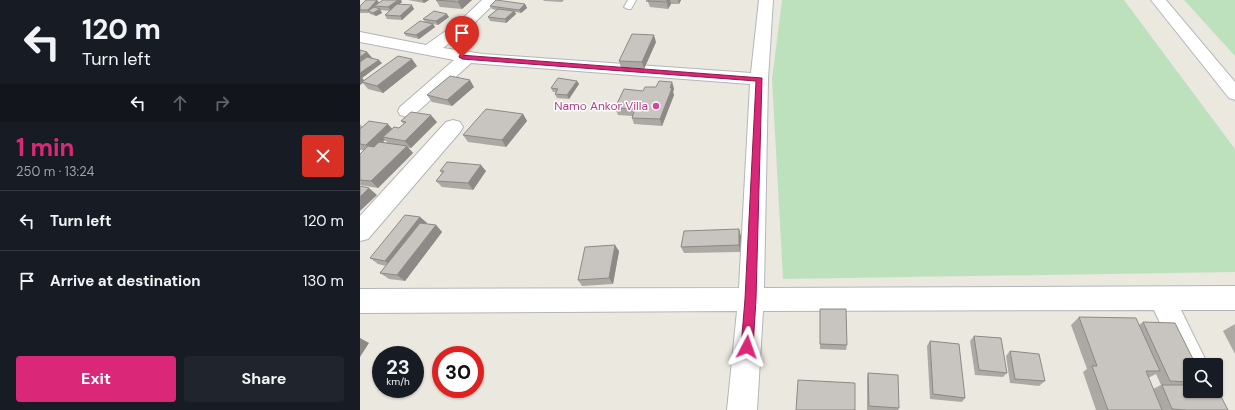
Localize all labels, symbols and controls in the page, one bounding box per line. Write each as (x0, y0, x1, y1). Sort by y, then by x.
text: 120 m (82, 11, 161, 48)
icon: left (16, 16, 68, 68)
pin (445, 16, 479, 57)
icon: arrive (451, 22, 473, 44)
text: Turn left (82, 47, 151, 71)
icon: left (127, 92, 149, 114)
icon: ahead (169, 92, 191, 114)
icon: right (211, 92, 233, 114)
place label: Namo Ankor Villa (554, 98, 648, 114)
marker: Namo Ankor Villa (651, 101, 661, 111)
text: 1 min (16, 132, 74, 163)
button: close (302, 135, 344, 177)
text: 250 m · 13:24 (16, 163, 94, 180)
icon: left (16, 210, 38, 232)
text: Turn left (50, 211, 111, 231)
text: 120 m (303, 211, 344, 231)
icon: arrive (16, 270, 38, 292)
text: Arrive at destination (50, 271, 201, 291)
text: 130 m (303, 271, 344, 291)
position arrow (726, 326, 768, 368)
speed limit sign: 30 (432, 346, 484, 398)
text: 23 (386, 354, 410, 380)
button: Exit (16, 356, 176, 402)
button: Share (184, 356, 344, 402)
map controls (1183, 358, 1223, 398)
button: search (1183, 358, 1223, 398)
text: km/h (386, 375, 410, 388)

